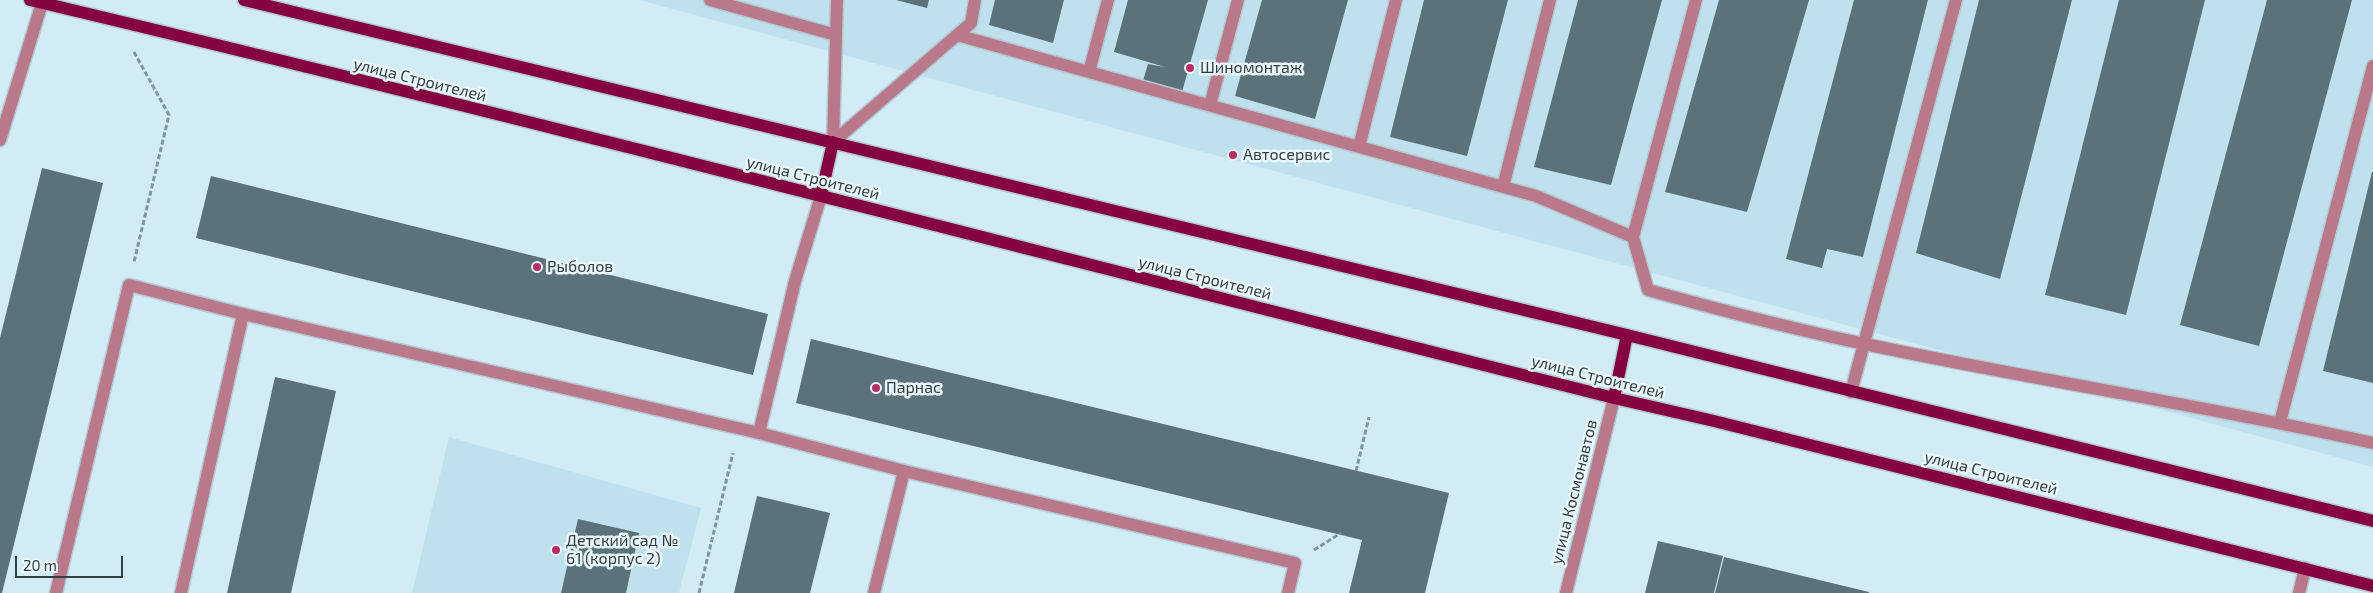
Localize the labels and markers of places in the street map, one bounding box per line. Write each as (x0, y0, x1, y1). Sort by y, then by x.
place label: Шиномонтаж (1200, 58, 1302, 78)
marker: Шиномонтаж (1184, 62, 1196, 74)
place label: Автосервис (1243, 145, 1330, 165)
marker: Автосервис (1227, 149, 1239, 161)
place label: Рыболов (547, 257, 613, 277)
marker: Рыболов (531, 261, 543, 273)
place label: Парнас (886, 378, 941, 398)
marker: Парнас (870, 382, 882, 394)
place label: Детский сад № 61 (корпус 2) (566, 531, 679, 569)
marker: Детский сад № 61 (корпус 2) (550, 544, 562, 556)

